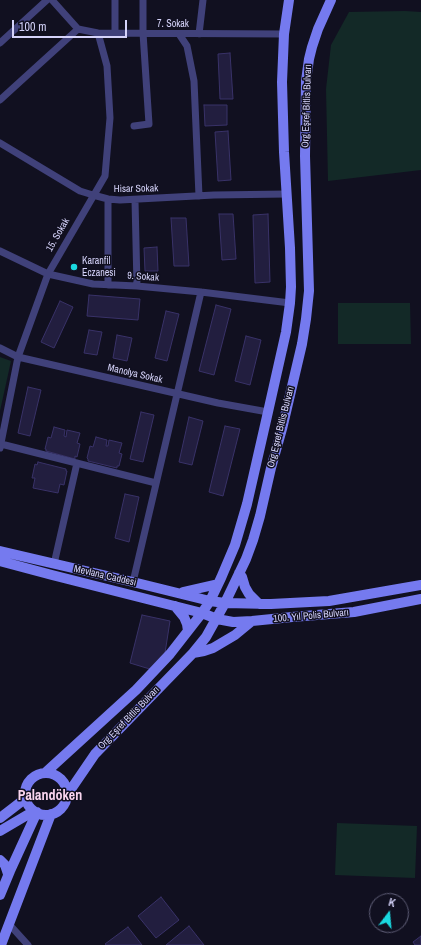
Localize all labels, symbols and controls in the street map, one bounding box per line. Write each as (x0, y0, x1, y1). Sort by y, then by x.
scale bar (14, 12, 129, 38)
street label: 7. Sokak (157, 18, 189, 30)
text: 100 m (19, 19, 46, 35)
street label: Org Eşref Bitlis Bulvarı (300, 64, 314, 148)
street label: Hisar Sokak (114, 183, 158, 195)
street label: 15. Sokak (44, 216, 72, 254)
place label: Karanfil Eczanesi (82, 255, 116, 278)
marker: Karanfil Eczanesi (69, 262, 79, 272)
street label: 9. Sokak (127, 270, 159, 284)
street label: Manolya Sokak (106, 362, 164, 386)
street label: Org Eşref Bitlis Bulvarı (265, 385, 297, 469)
street label: Mevlana Caddesi (73, 563, 137, 589)
street label: 100. Yıl Polis Bulvarı (273, 607, 349, 625)
street label: Org Eşref Bitlis Bulvarı (96, 684, 162, 752)
district label: Palandöken (18, 788, 82, 804)
north arrow (369, 893, 409, 933)
text: K (387, 895, 397, 910)

